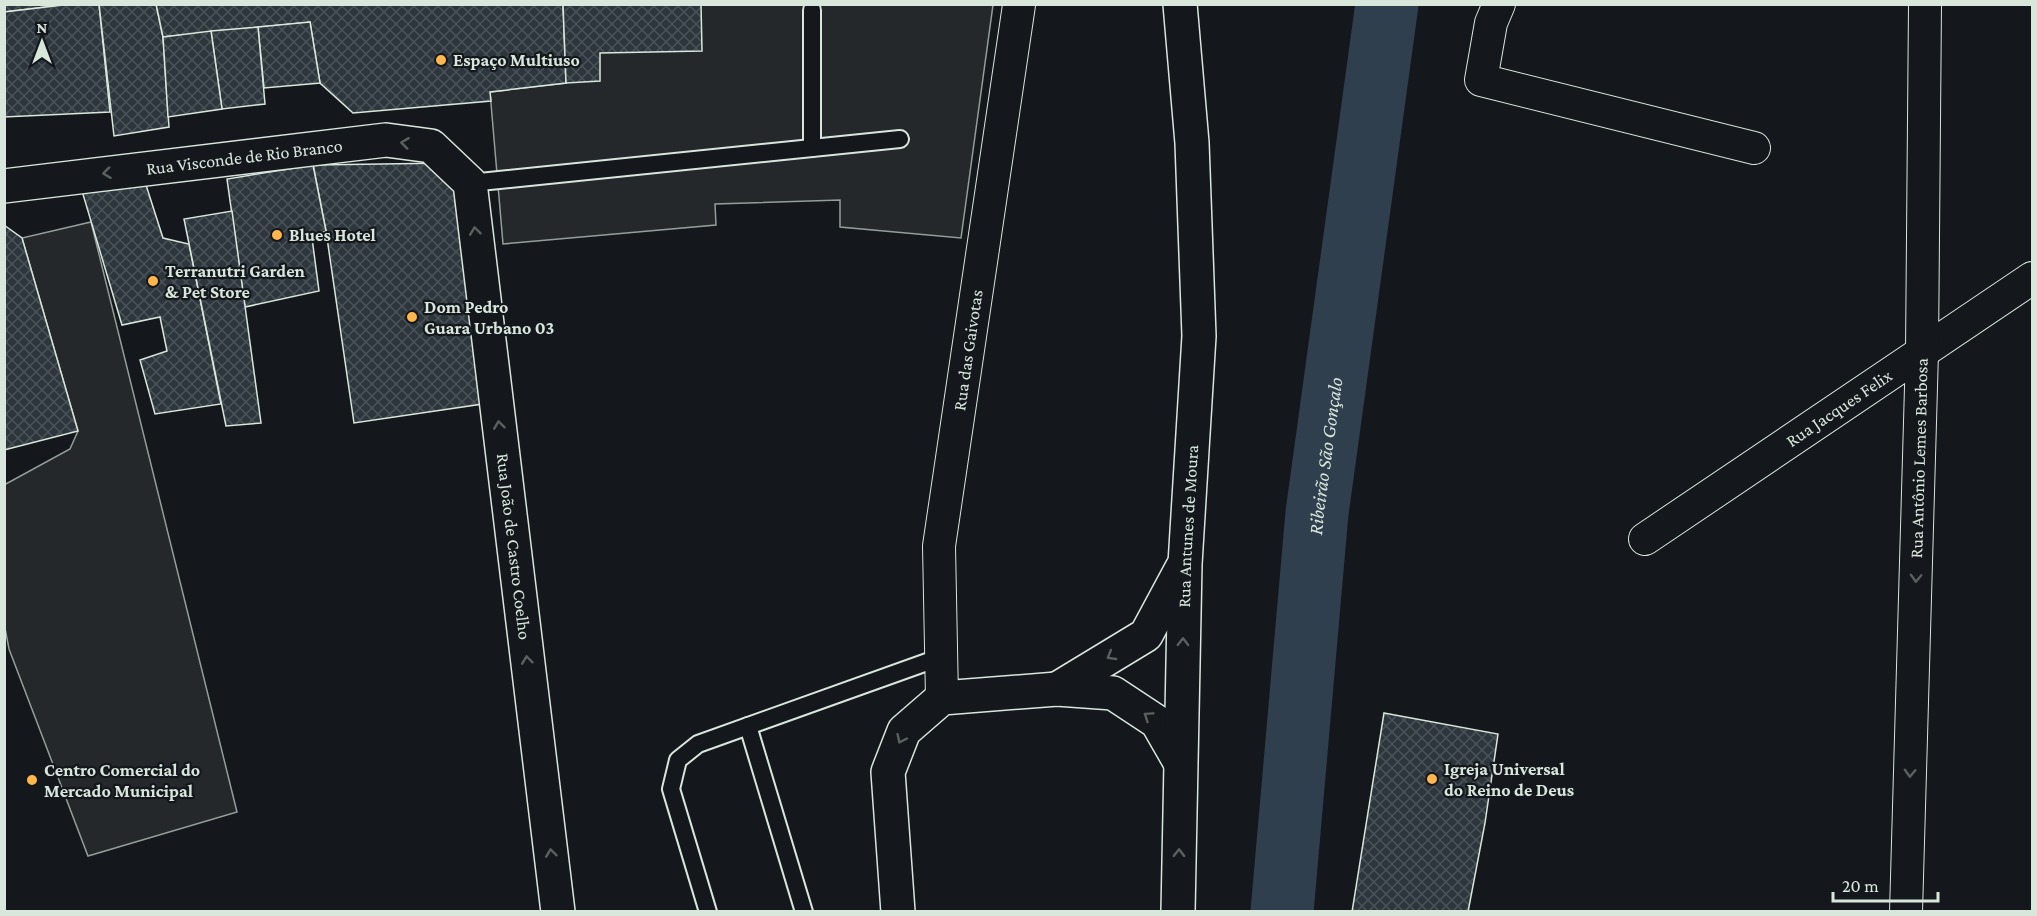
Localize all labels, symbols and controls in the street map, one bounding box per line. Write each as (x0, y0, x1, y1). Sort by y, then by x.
north arrow (12, 12, 72, 72)
text: N (37, 19, 48, 36)
place label: Espaço Multiuso (453, 50, 580, 70)
marker: Espaço Multiuso (434, 53, 448, 67)
street label: Rua Visconde de Rio Branco (145, 135, 344, 179)
one-way arrow (401, 137, 410, 149)
one-way arrow (103, 166, 112, 179)
place label: Blues Hotel (289, 225, 376, 245)
one-way arrow (470, 226, 482, 236)
marker: Blues Hotel (270, 228, 284, 242)
place label: Terranutri Garden & Pet Store (165, 261, 306, 302)
marker: Terranutri Garden & Pet Store (146, 274, 160, 288)
street label: Rua das Gaivotas (949, 288, 987, 412)
place label: Dom Pedro Guara Urbano 03 (424, 297, 554, 338)
marker: Dom Pedro Guara Urbano 03 (405, 310, 419, 324)
street label: Rua Antônio Lemes Barbosa (1906, 358, 1932, 559)
street label: Rua Jacques Felix (1782, 365, 1896, 451)
water label: Ribeirão São Gonçalo (1304, 376, 1347, 536)
one-way arrow (493, 420, 506, 429)
street label: Rua Antunes de Moura (1174, 444, 1202, 608)
street label: Rua João de Castro Coelho (493, 452, 535, 641)
one-way arrow (1909, 574, 1922, 583)
one-way arrow (1177, 638, 1189, 647)
one-way arrow (1107, 649, 1117, 661)
one-way arrow (522, 655, 534, 664)
one-way arrow (1144, 712, 1155, 723)
one-way arrow (897, 732, 909, 743)
place label: Igreja Universal do Reino de Deus (1444, 759, 1574, 800)
place label: Centro Comercial do Mercado Municipal (44, 760, 200, 801)
one-way arrow (1904, 769, 1916, 778)
marker: Igreja Universal do Reino de Deus (1425, 772, 1439, 786)
marker: Centro Comercial do Mercado Municipal (25, 773, 39, 787)
one-way arrow (545, 849, 558, 858)
one-way arrow (1173, 849, 1185, 858)
scale bar (1833, 865, 1938, 903)
text: 20 m (1842, 876, 1879, 896)

